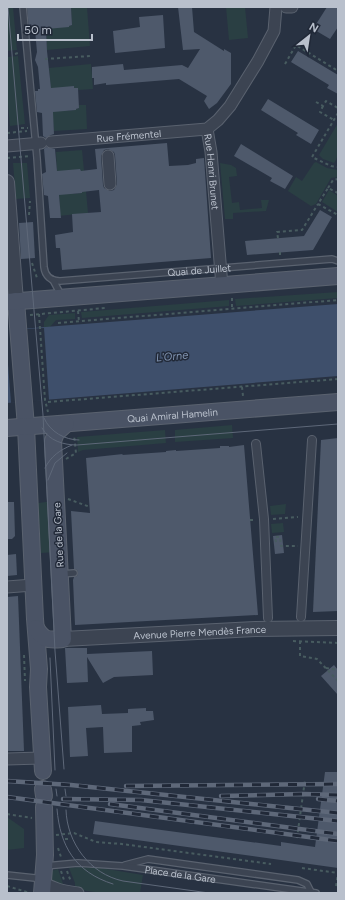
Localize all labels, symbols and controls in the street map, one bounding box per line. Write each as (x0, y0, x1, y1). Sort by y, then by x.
scale bar (18, 16, 92, 42)
north arrow (289, 16, 329, 56)
text: N (307, 20, 321, 36)
text: 50 m (24, 23, 52, 37)
street label: Rue Frémentel (96, 127, 162, 145)
street label: Rue Henri Brunet (201, 133, 222, 211)
street label: Quai de Juillet (167, 261, 232, 279)
water label: L'Orne (155, 349, 189, 364)
street label: Quai Amiral Hamelin (127, 405, 219, 426)
street label: Rue de la Gare (50, 502, 67, 568)
street label: Avenue Pierre Mendès France (133, 623, 267, 642)
street label: Place de la Gare (144, 863, 217, 886)

